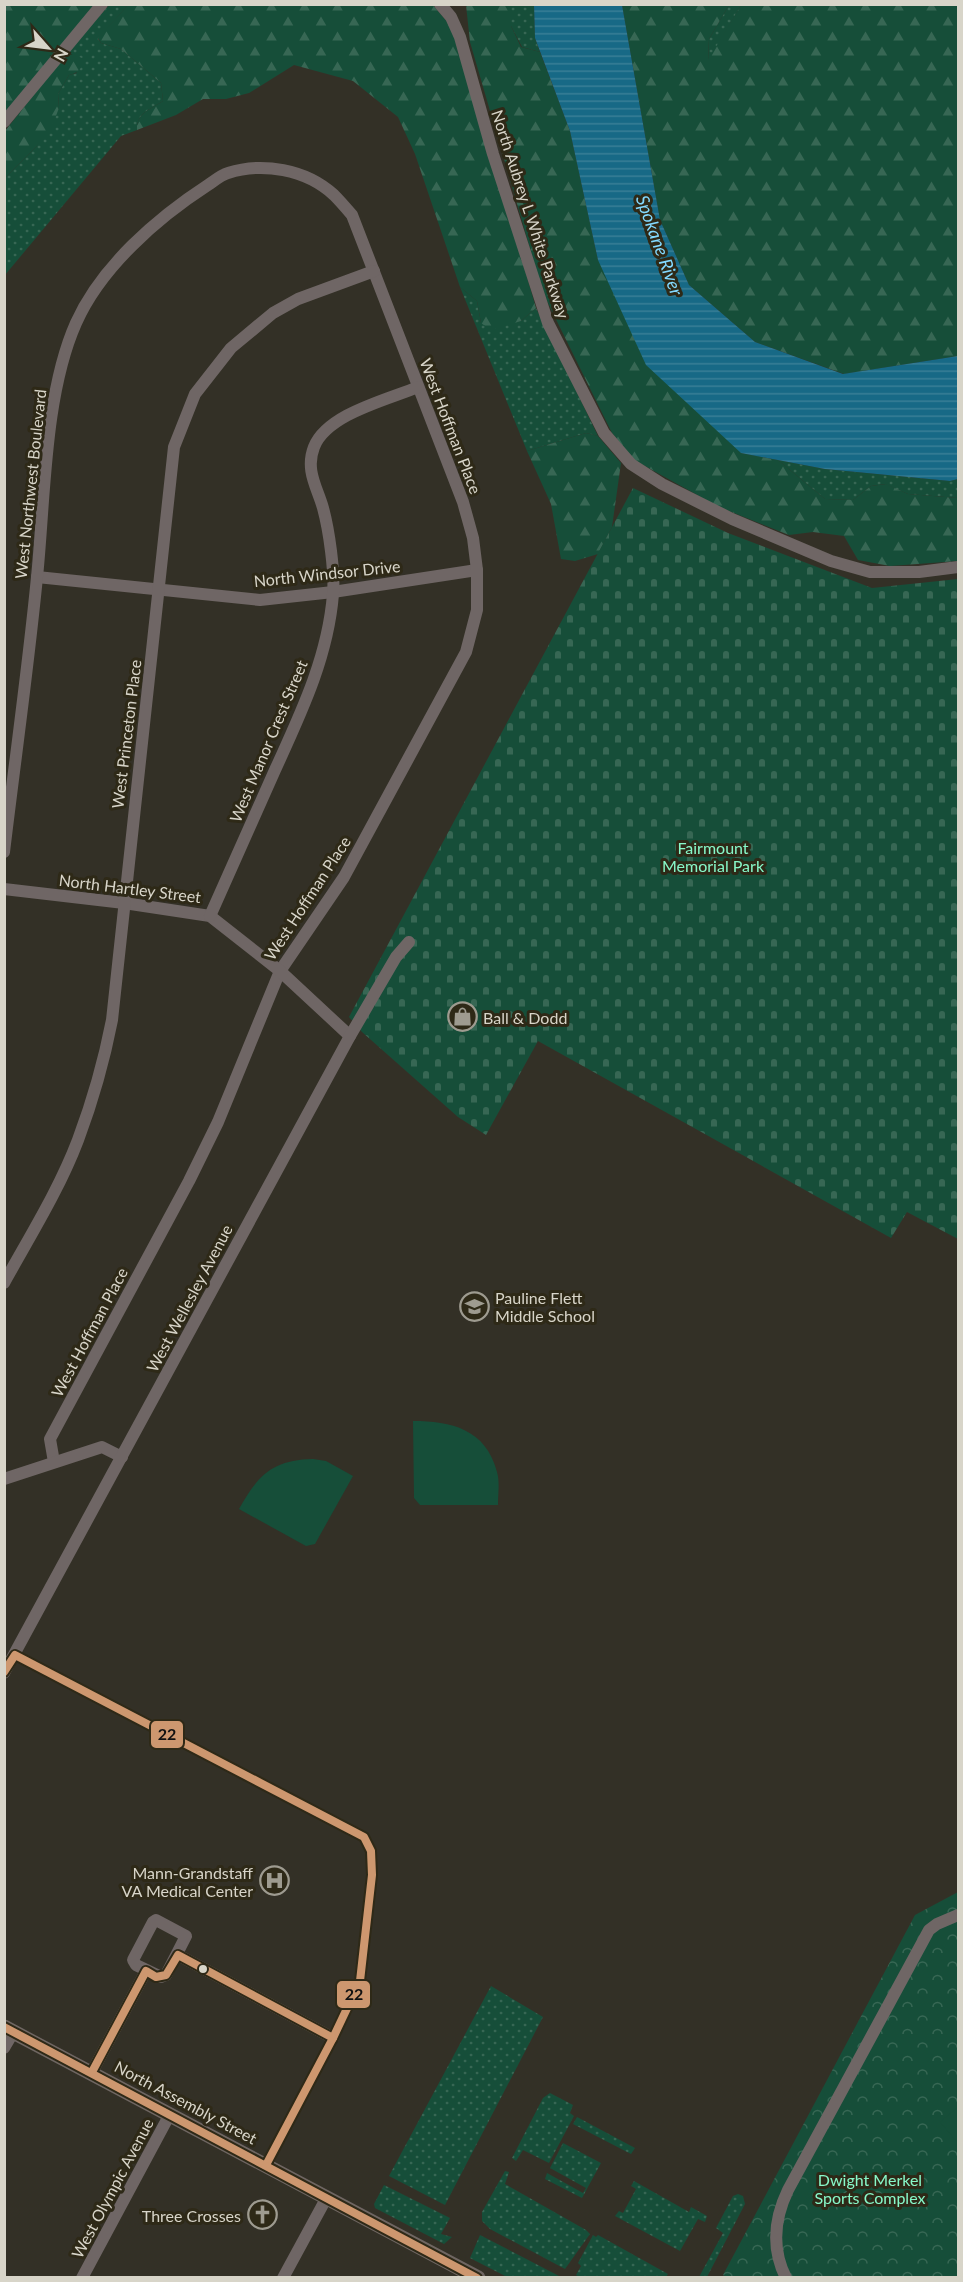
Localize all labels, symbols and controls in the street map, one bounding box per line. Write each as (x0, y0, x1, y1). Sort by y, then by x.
north arrow (18, 18, 78, 78)
text: N (50, 45, 73, 65)
street label: North Aubrey L White Parkway (488, 107, 574, 321)
water label: Spokane River (632, 192, 689, 299)
street label: West Hoffman Place (416, 355, 486, 497)
street label: West Northwest Boulevard (11, 388, 49, 580)
street label: North Windsor Drive (253, 556, 401, 590)
street label: West Manor Crest Street (225, 657, 311, 825)
street label: West Princeton Place (107, 658, 145, 810)
street label: West Hoffman Place (260, 833, 354, 963)
park label: Fairmount Memorial Park (662, 838, 765, 875)
street label: North Hartley Street (58, 870, 202, 906)
shop icon: Ball & Dodd (446, 1001, 478, 1033)
place label: Ball & Dodd (483, 1008, 567, 1027)
street label: West Wellesley Avenue (142, 1221, 236, 1375)
street label: West Hoffman Place (47, 1264, 131, 1400)
place label: Pauline Flett Middle School (495, 1288, 595, 1325)
school or university icon: Pauline Flett Middle School (458, 1290, 490, 1322)
line badge: 22 (150, 1720, 184, 1749)
text: 22 (158, 1724, 176, 1743)
place label: Mann-Grandstaff VA Medical Center (122, 1863, 253, 1900)
hospital icon: Mann-Grandstaff VA Medical Center (258, 1865, 290, 1897)
unlabelled marker (197, 1963, 209, 1975)
line badge: 22 (336, 1980, 371, 2009)
text: 22 (345, 1984, 363, 2003)
street label: North Assembly Street (112, 2056, 261, 2148)
street label: West Olympic Avenue (67, 2115, 157, 2261)
park label: Dwight Merkel Sports Complex (815, 2170, 925, 2207)
church icon: Three Crosses (246, 2199, 278, 2231)
place label: Three Crosses (142, 2206, 241, 2225)

